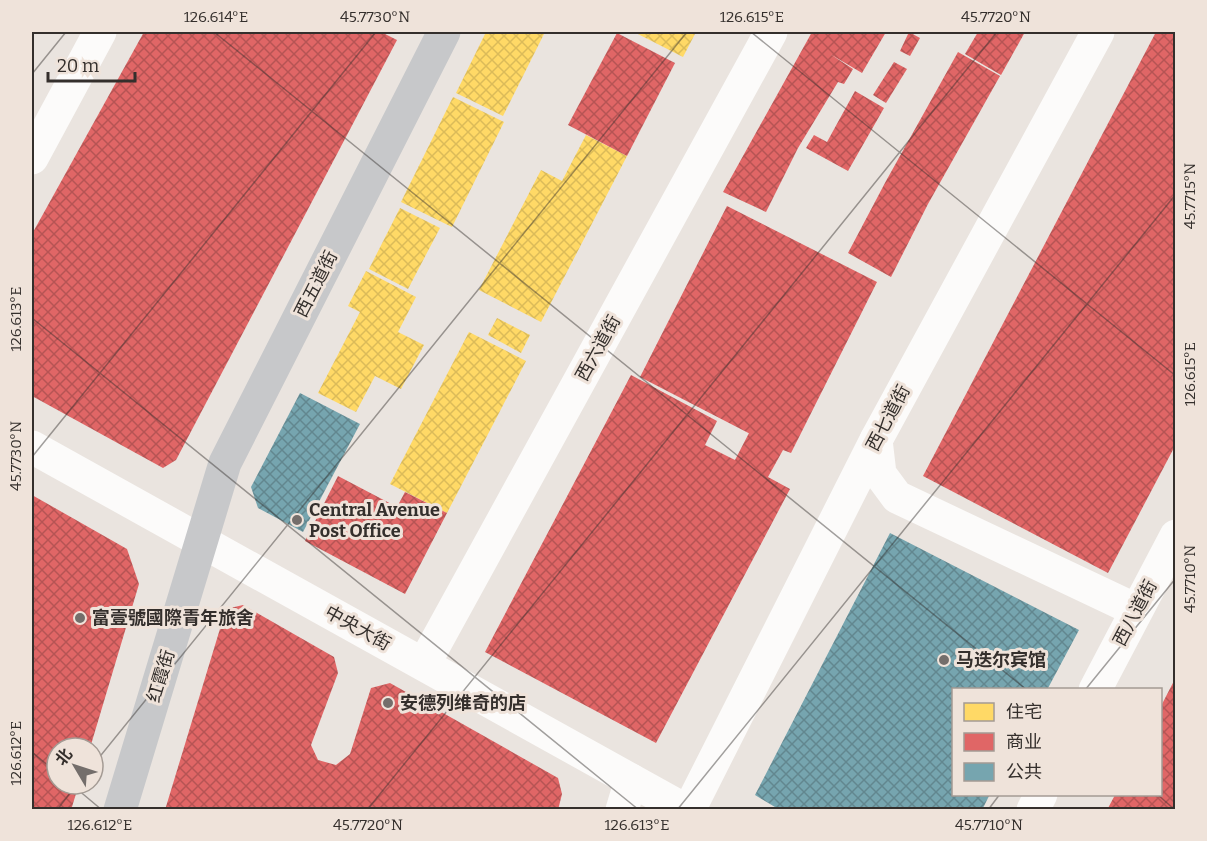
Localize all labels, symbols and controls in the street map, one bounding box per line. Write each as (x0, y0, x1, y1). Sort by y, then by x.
text: 126.614°E (184, 8, 248, 26)
text: 45.7730°N (340, 8, 410, 26)
text: 126.615°E (720, 8, 784, 26)
text: 45.7720°N (961, 8, 1031, 26)
scale bar (48, 45, 135, 83)
text: 20 m (57, 55, 99, 77)
text: 45.7715°N (1181, 163, 1199, 229)
street label: 西五道街 (290, 247, 342, 321)
text: 126.613°E (7, 286, 25, 352)
street label: 西六道街 (571, 311, 625, 385)
text: 126.615°E (1181, 342, 1199, 406)
street label: 西七道街 (861, 381, 915, 455)
text: 45.7730°N (7, 421, 25, 491)
place label: Central Avenue Post Office (309, 499, 440, 542)
marker: Central Avenue Post Office (290, 513, 304, 527)
text: 45.7710°N (1181, 545, 1199, 613)
street label: 西八道街 (1108, 576, 1162, 650)
street label: 中央大街 (321, 601, 395, 655)
place label: 富壹號國際青年旅舍 (92, 607, 254, 629)
marker: 富壹號國際青年旅舍 (73, 611, 87, 625)
street label: 红霞街 (143, 647, 179, 705)
place label: 马迭尔宾馆 (956, 649, 1046, 671)
marker: 马迭尔宾馆 (937, 653, 951, 667)
legend (952, 688, 1162, 796)
place label: 安德列维奇的店 (400, 692, 526, 714)
marker: 安德列维奇的店 (381, 696, 395, 710)
text: 住宅 (1006, 701, 1042, 723)
text: 126.612°E (7, 721, 25, 785)
text: 商业 (1006, 731, 1042, 753)
north arrow (45, 736, 105, 796)
text: 北 (51, 745, 76, 769)
text: 公共 (1006, 761, 1042, 783)
text: 126.612°E (68, 816, 132, 834)
text: 45.7720°N (333, 816, 403, 834)
text: 126.613°E (604, 816, 670, 834)
text: 45.7710°N (955, 816, 1023, 834)

